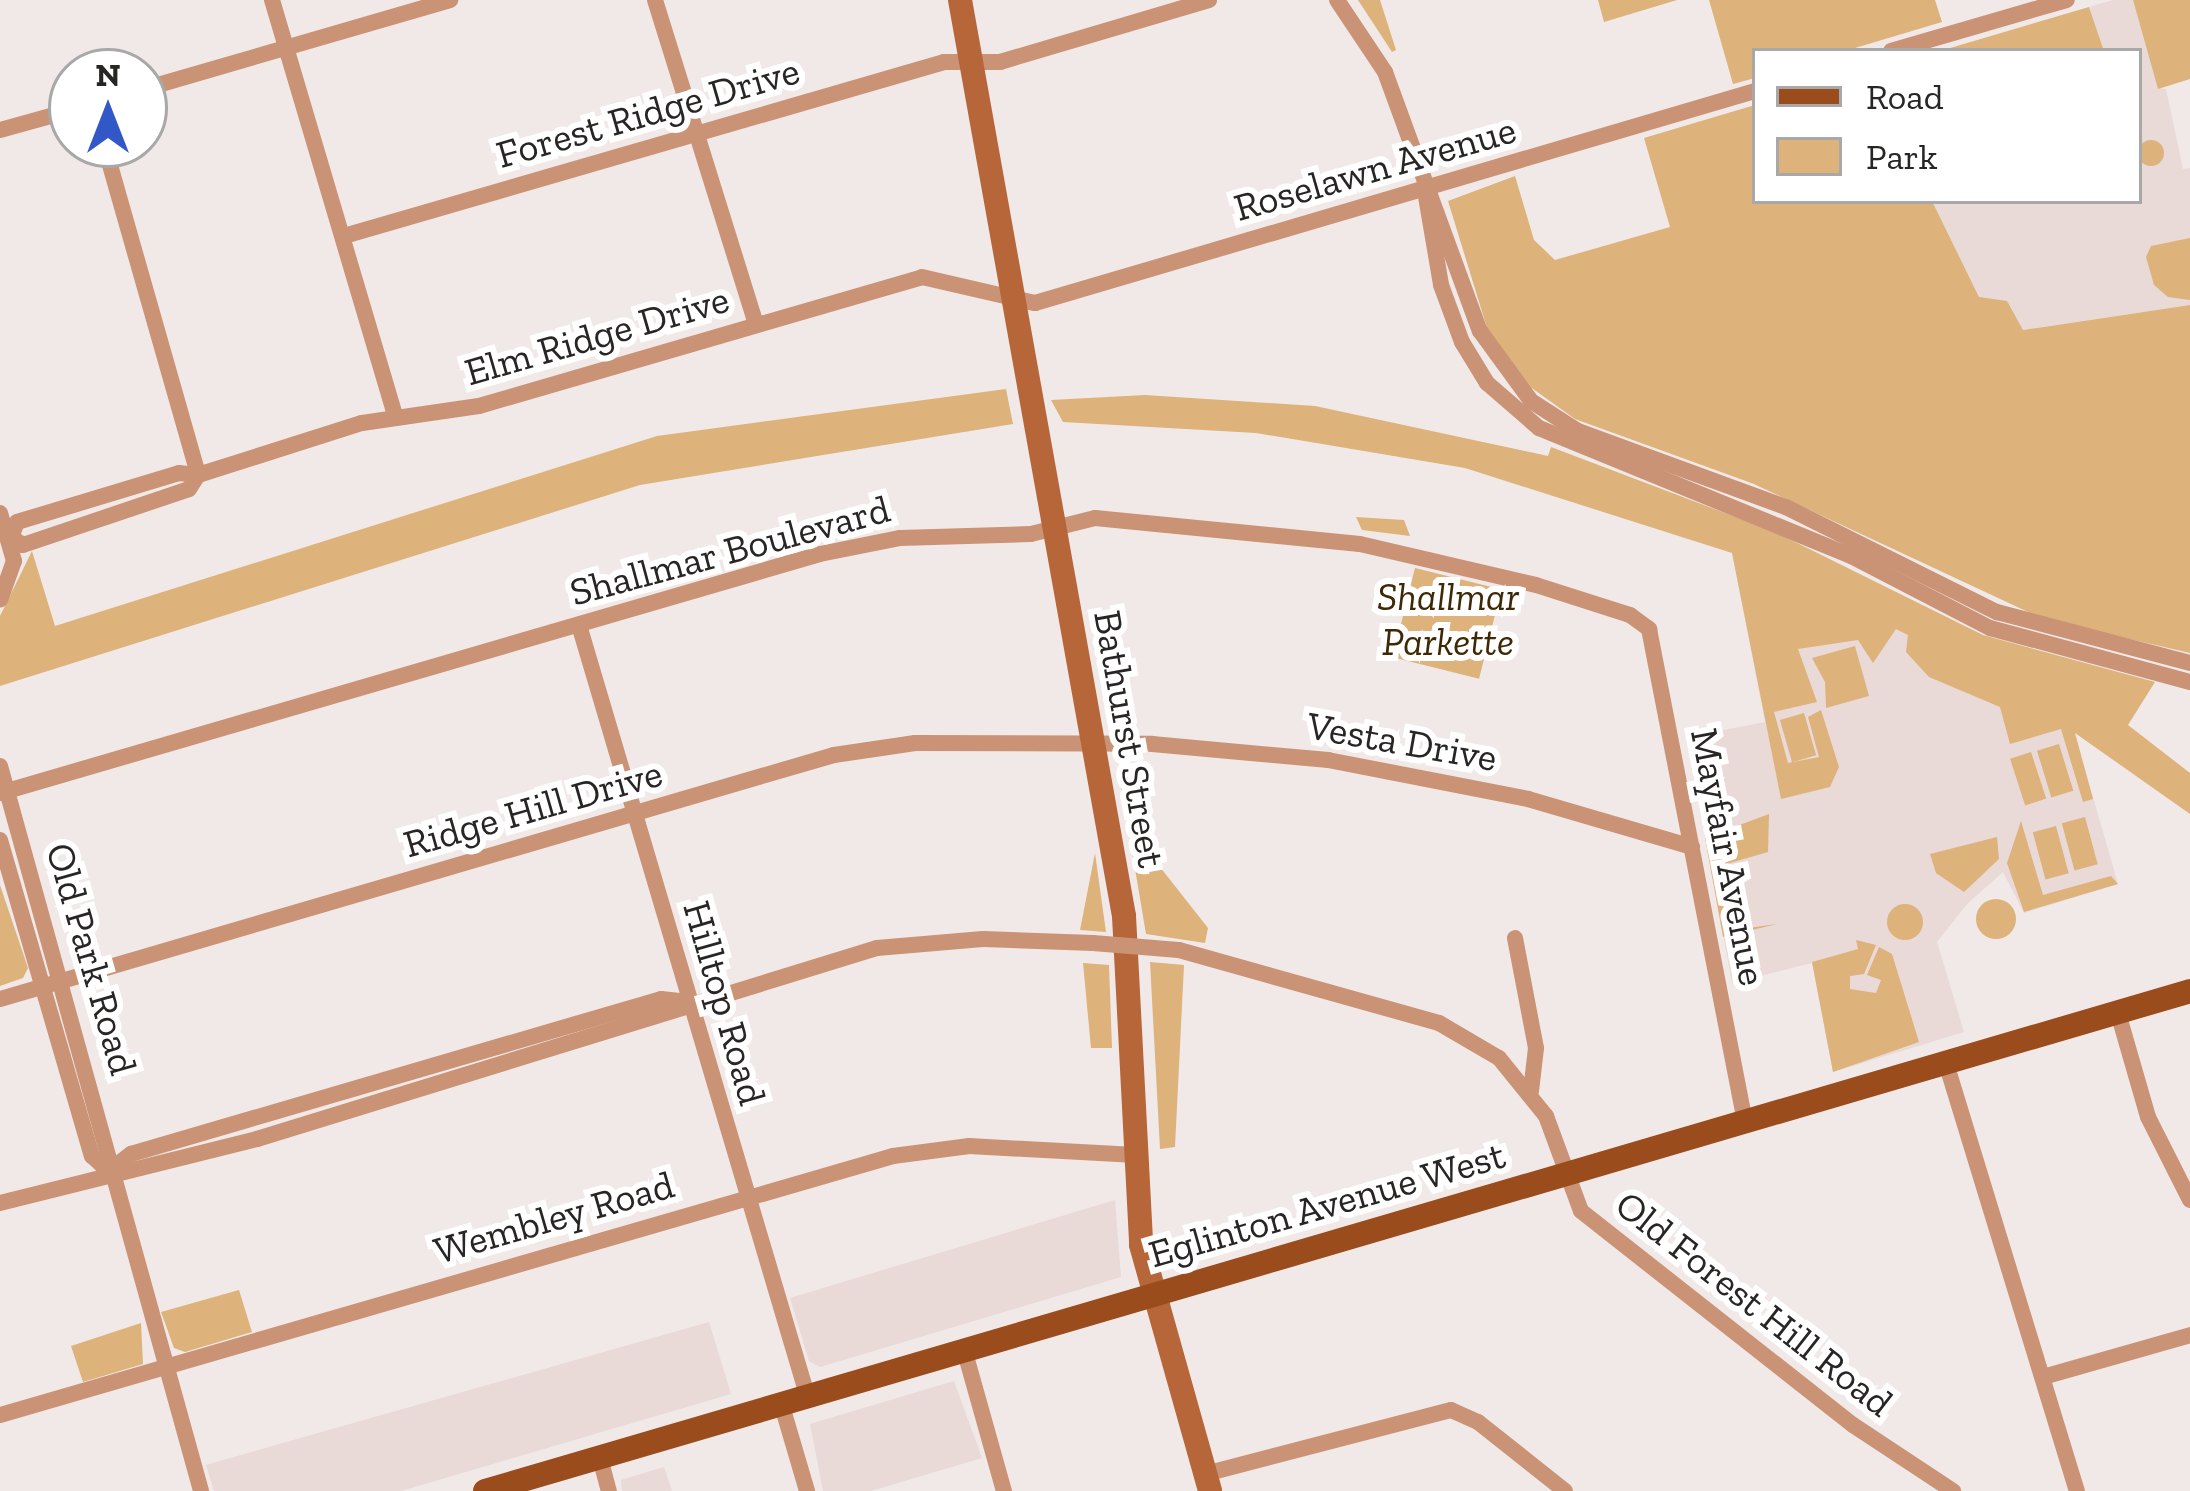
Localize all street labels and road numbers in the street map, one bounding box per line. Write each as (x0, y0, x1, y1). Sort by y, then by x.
street label: Forest Ridge Drive (491, 47, 805, 179)
street label: Roselawn Avenue (1228, 106, 1522, 232)
street label: Elm Ridge Drive (460, 276, 734, 396)
street label: Shallmar Boulevard (565, 486, 895, 616)
street label: Bathurst Street (1083, 607, 1175, 871)
street label: Vesta Drive (1303, 702, 1501, 782)
street label: Mayfair Avenue (1680, 723, 1776, 991)
street label: Ridge Hill Drive (398, 750, 668, 868)
street label: Old Park Road (36, 838, 146, 1080)
street label: Hilltop Road (673, 896, 775, 1110)
street label: Eglinton Avenue West (1142, 1131, 1512, 1279)
street label: Wembley Road (428, 1161, 680, 1275)
street label: Old Forest Hill Road (1606, 1181, 1902, 1427)

